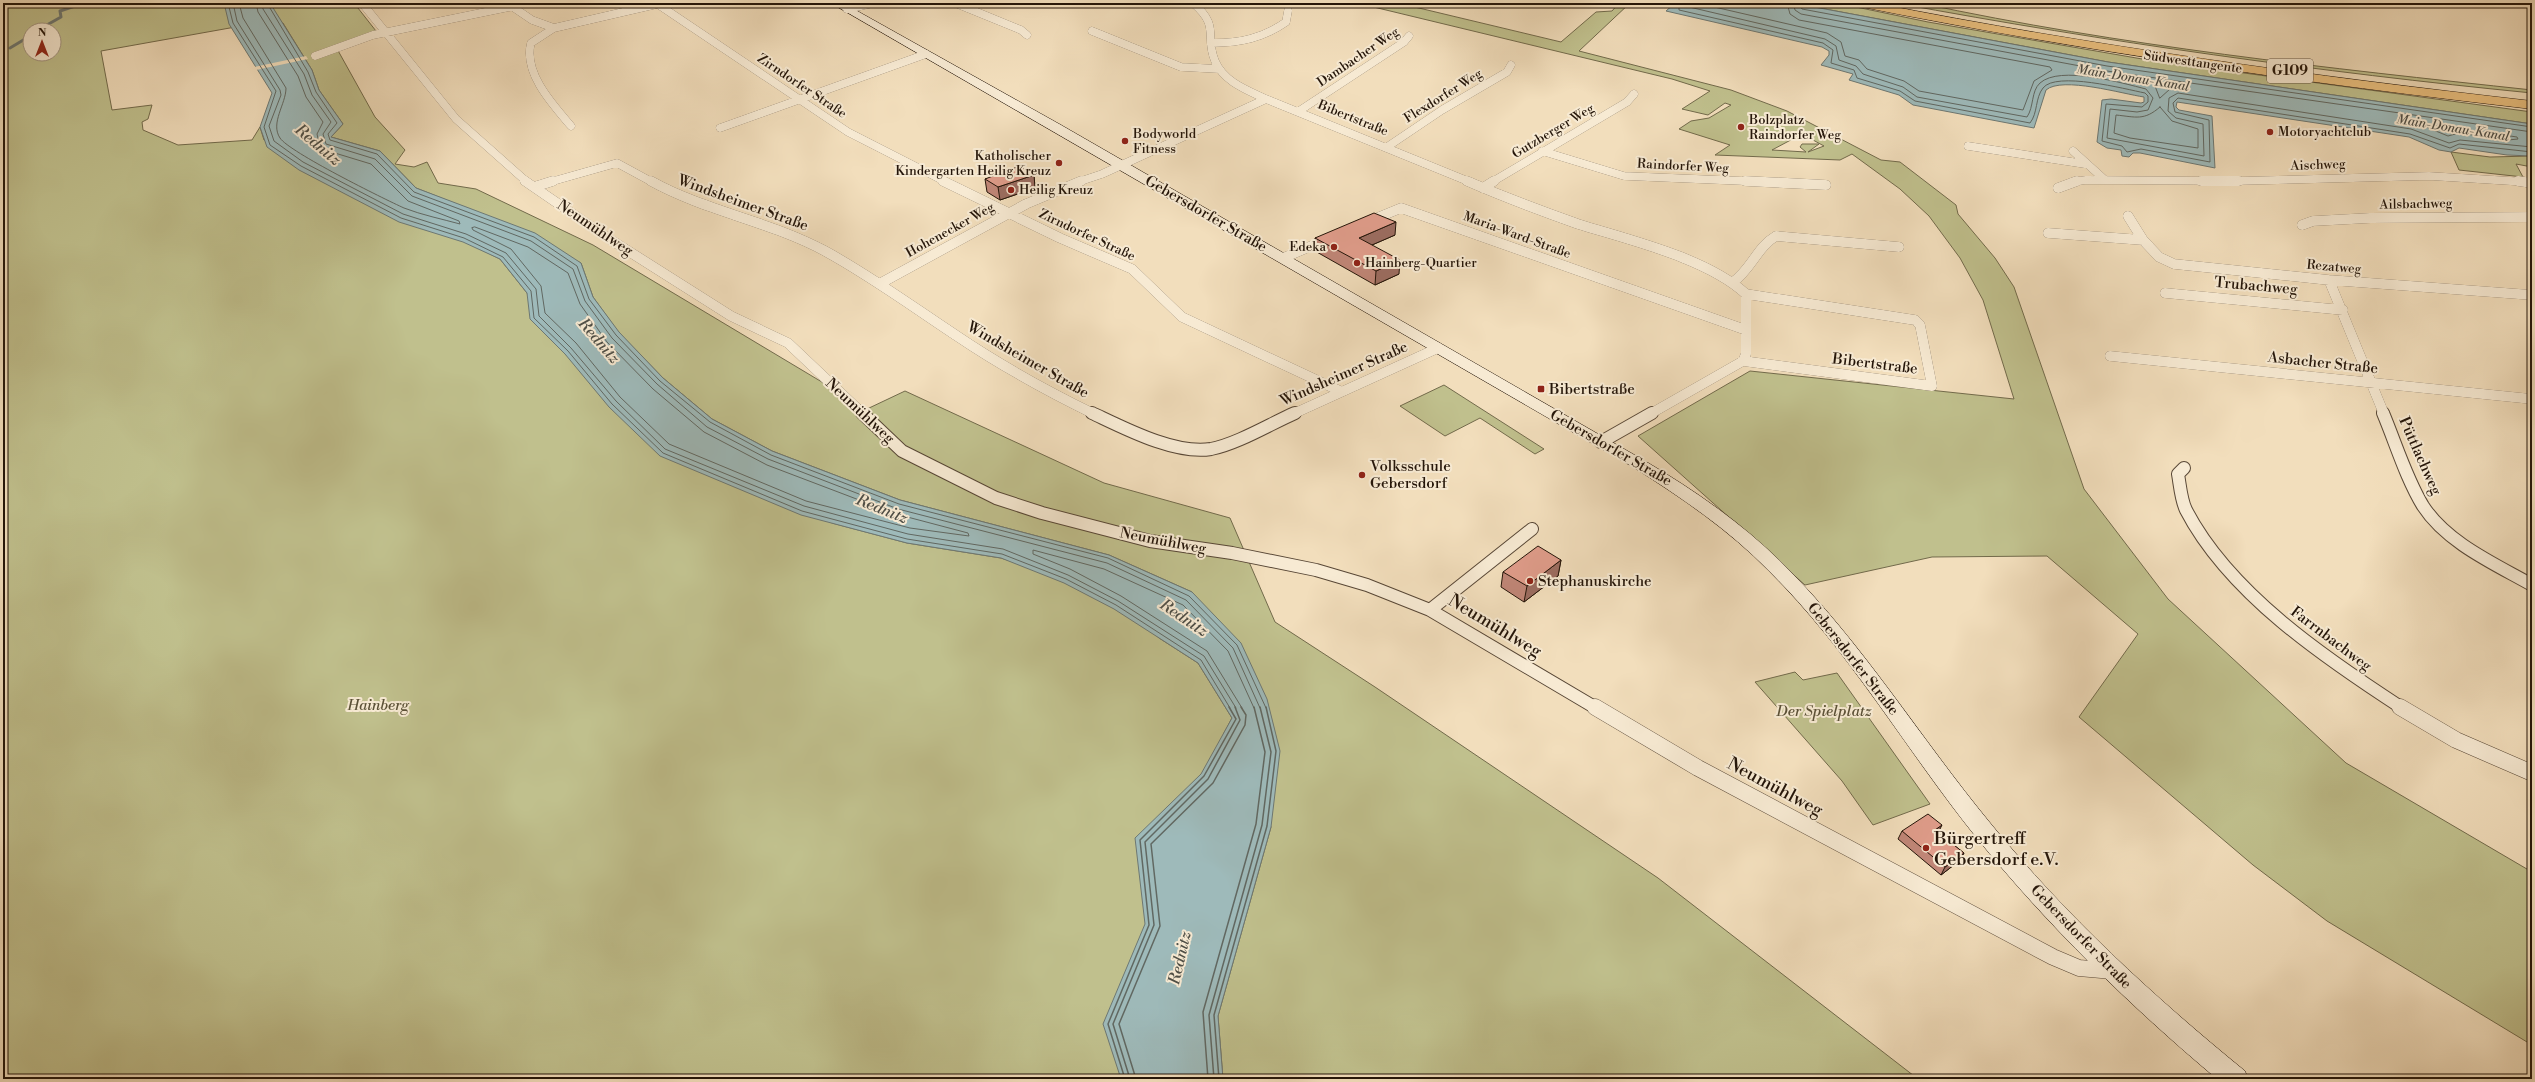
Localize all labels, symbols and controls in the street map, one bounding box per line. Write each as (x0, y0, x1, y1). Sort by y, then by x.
north arrow (22, 22, 62, 62)
street label: Dambacher Weg (1314, 24, 1402, 90)
text: N (38, 26, 47, 40)
street label: Südwesttangente (2143, 47, 2244, 77)
street label: Zirndorfer Straße (754, 50, 850, 122)
road number: G109 (2267, 59, 2313, 83)
water label: Main-Donau-Kanal (2075, 61, 2191, 95)
street label: Flexdorfer Weg (1401, 65, 1485, 126)
street label: Bibertstraße (1315, 96, 1391, 140)
street label: Gutzberger Weg (1509, 100, 1597, 162)
water label: Main-Donau-Kanal (2395, 111, 2511, 145)
place label: Bolzplatz Raindorfer Weg (1748, 112, 1841, 143)
water label: Rednitz (290, 119, 346, 170)
marker: Bolzplatz Raindorfer Weg (1736, 122, 1746, 132)
place label: Motoryachtclub (2278, 124, 2371, 140)
place label: Bodyworld Fitness (1132, 126, 1197, 157)
marker: Motoryachtclub (2265, 127, 2275, 137)
marker: Bodyworld Fitness (1120, 136, 1130, 146)
place label: Katholischer Kindergarten Heilig Kreuz (895, 148, 1051, 179)
street label: Raindorfer Weg (1637, 156, 1730, 176)
street label: Aischweg (2289, 156, 2346, 174)
marker: Katholischer Kindergarten Heilig Kreuz (1054, 158, 1064, 168)
street label: Windsheimer Straße (674, 170, 811, 235)
street label: Gebersdorfer Straße (1142, 171, 1270, 257)
place label: Heilig Kreuz (1019, 182, 1093, 198)
marker: Heilig Kreuz (1006, 185, 1016, 195)
street label: Ailsbachweg (2378, 195, 2453, 213)
street label: Neumühlweg (553, 196, 637, 261)
street label: Hohenecker Weg (903, 199, 997, 261)
street label: Zirndorfer Straße (1036, 206, 1138, 264)
street label: Maria-Ward-Straße (1461, 208, 1573, 262)
place label: Edeka (1289, 239, 1326, 255)
marker: Edeka (1329, 242, 1339, 252)
place label: Hainberg-Quartier (1365, 255, 1477, 271)
street label: Rezatweg (2306, 257, 2362, 277)
marker: Hainberg-Quartier (1352, 258, 1362, 268)
street label: Trubachweg (2214, 273, 2299, 299)
water label: Rednitz (573, 313, 625, 368)
street label: Windsheimer Straße (963, 317, 1092, 403)
street label: Windsheimer Straße (1276, 337, 1411, 411)
street label: Asbacher Straße (2266, 348, 2379, 378)
street label: Bibertstraße (1830, 349, 1919, 379)
street label: Neumühlweg (821, 374, 899, 448)
place label: Bibertstraße (1548, 380, 1635, 399)
marker: Bibertstraße (1536, 384, 1546, 394)
street label: Gebersdorfer Straße (1547, 405, 1675, 491)
street label: Püttlachweg (2394, 414, 2446, 498)
place label: Volksschule Gebersdorf (1369, 457, 1451, 493)
marker: Volksschule Gebersdorf (1357, 470, 1367, 480)
water label: Rednitz (852, 489, 911, 529)
street label: Neumühlweg (1118, 523, 1208, 559)
place label: Stephanuskirche (1538, 572, 1652, 591)
marker: Stephanuskirche (1525, 576, 1535, 586)
street label: Neumühlweg (1444, 589, 1547, 663)
water label: Rednitz (1155, 594, 1212, 642)
street label: Gebersdorfer Straße (1803, 599, 1903, 719)
street label: Farrnbachweg (2287, 602, 2376, 676)
park label: Hainberg (346, 696, 410, 715)
park label: Der Spielplatz (1775, 702, 1872, 721)
street label: Neumühlweg (1723, 752, 1827, 822)
place label: Bürgertreff Gebersdorf e.V. (1933, 827, 2059, 871)
marker: Bürgertreff Gebersdorf e.V. (1921, 843, 1931, 853)
street label: Gebersdorfer Straße (2026, 881, 2136, 993)
water label: Rednitz (1164, 929, 1196, 988)

